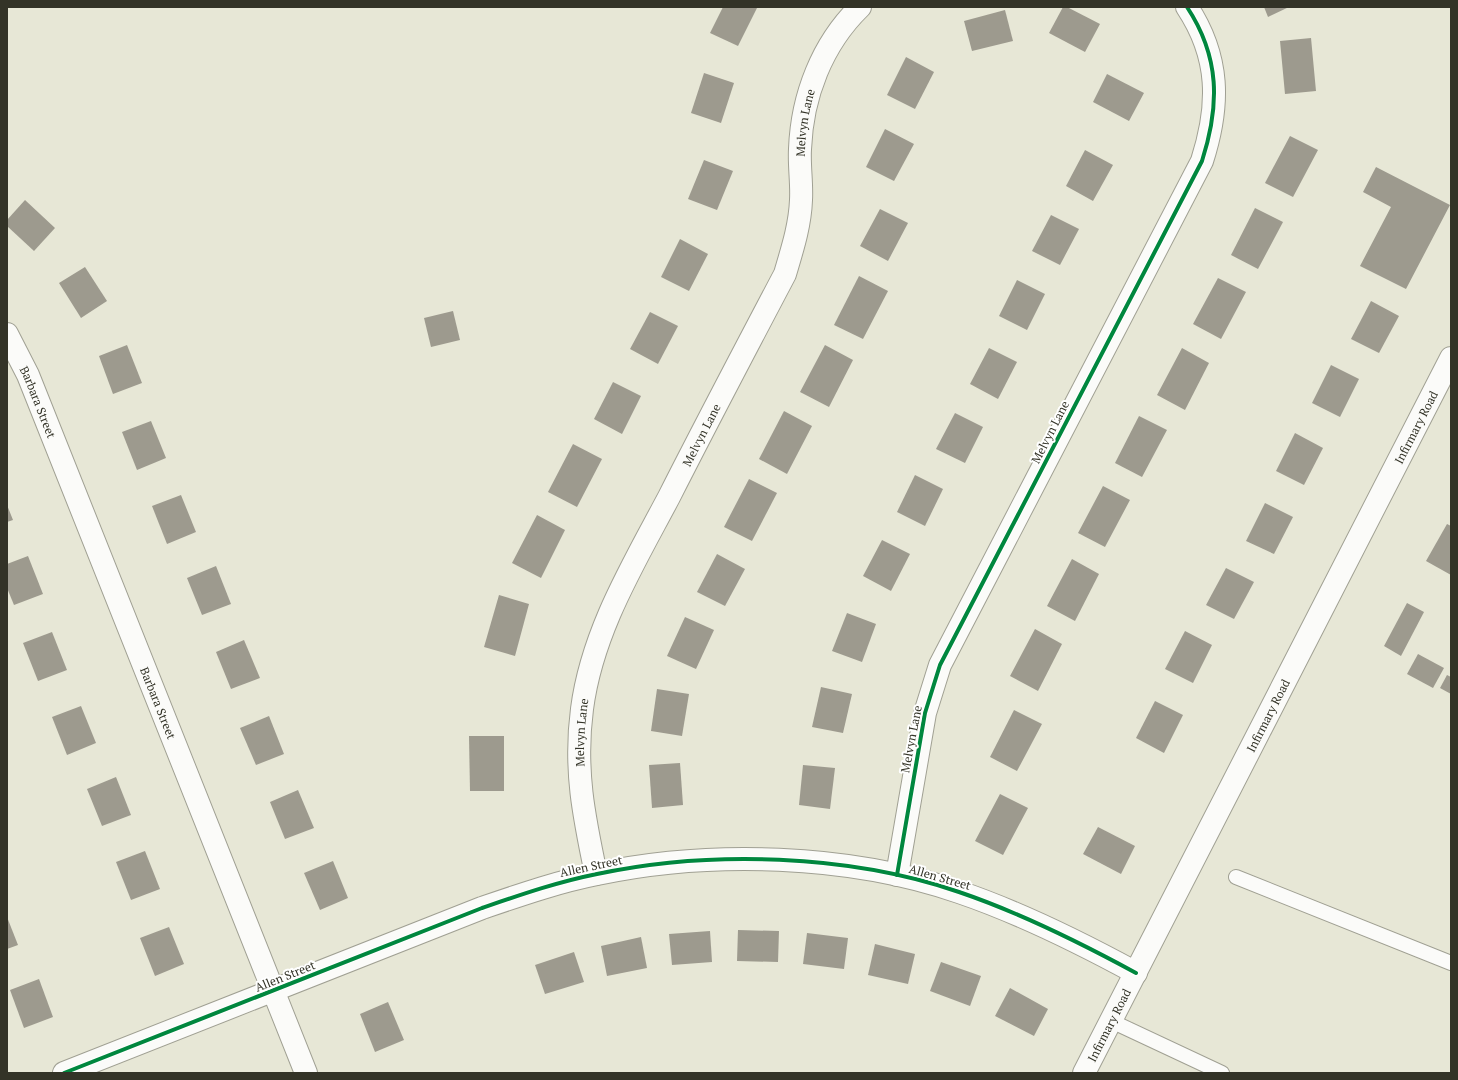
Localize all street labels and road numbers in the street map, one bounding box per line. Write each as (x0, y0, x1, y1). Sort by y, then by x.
street label: Melvyn Lane (792, 87, 817, 157)
street label: Barbara Street (17, 363, 60, 441)
street label: Infirmary Road (1391, 388, 1441, 466)
street label: Melvyn Lane (1028, 398, 1072, 466)
street label: Melvyn Lane (679, 401, 723, 469)
street label: Barbara Street (138, 665, 180, 742)
street label: Infirmary Road (1243, 676, 1293, 754)
street label: Melvyn Lane (572, 697, 591, 767)
street label: Melvyn Lane (897, 704, 925, 774)
street label: Allen Street (558, 852, 624, 880)
street label: Allen Street (907, 861, 973, 893)
street label: Allen Street (253, 957, 318, 995)
street label: Infirmary Road (1084, 986, 1134, 1064)

